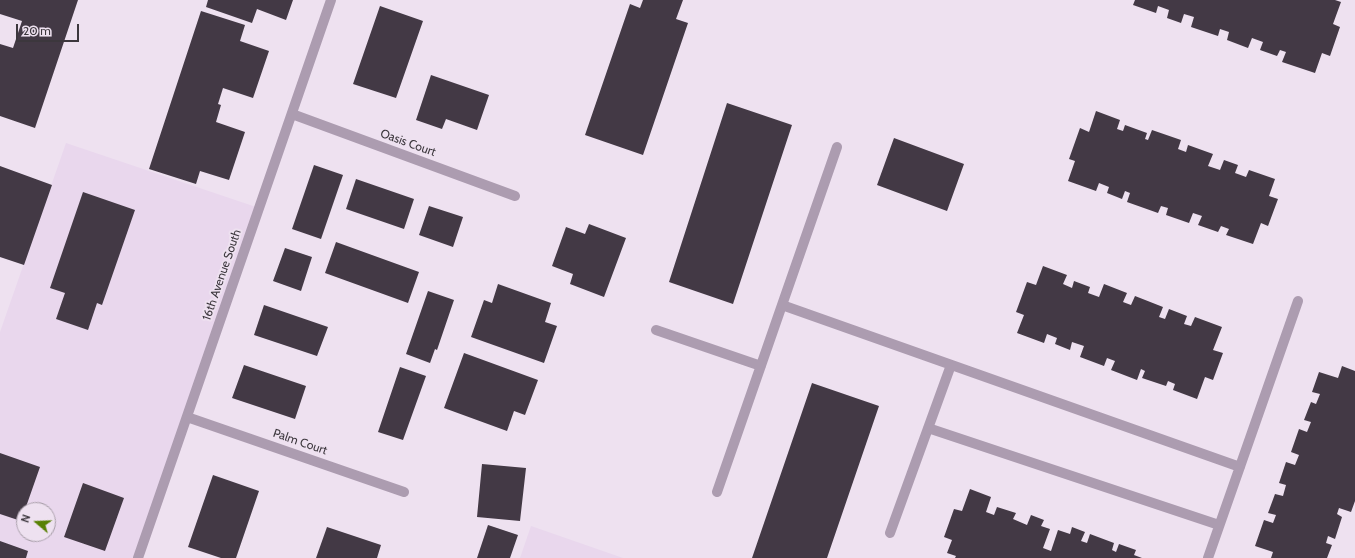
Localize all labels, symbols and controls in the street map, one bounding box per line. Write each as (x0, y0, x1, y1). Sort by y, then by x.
scale bar (18, 16, 81, 42)
text: 20 m (23, 23, 51, 38)
street label: Oasis Court (378, 126, 438, 160)
street label: 16th Avenue South (200, 228, 244, 322)
street label: Palm Court (271, 426, 329, 458)
north arrow (16, 502, 56, 542)
text: N (18, 512, 33, 524)

